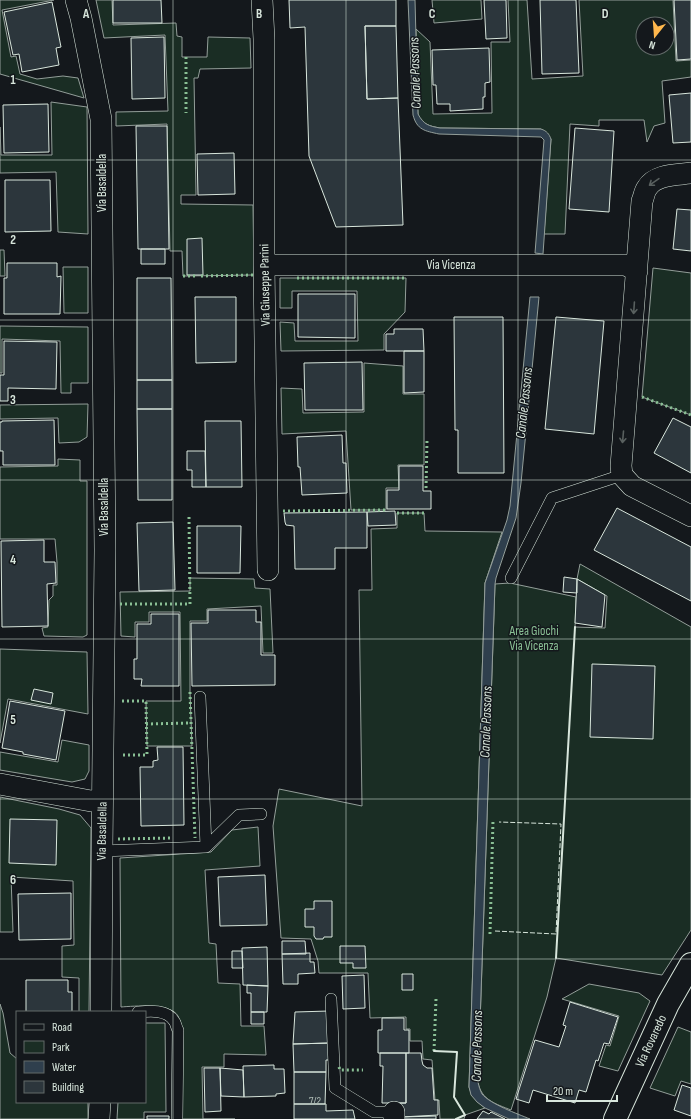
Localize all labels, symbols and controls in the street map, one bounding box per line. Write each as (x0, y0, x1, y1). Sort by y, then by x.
text: A (82, 6, 90, 22)
text: B (256, 6, 262, 22)
text: C (429, 6, 436, 22)
text: D (602, 6, 609, 22)
north arrow (635, 16, 675, 56)
water label: Canale Passons (405, 37, 425, 109)
text: N (647, 38, 657, 52)
text: 1 (10, 72, 16, 88)
street label: Via Basaldella (94, 154, 110, 212)
one-way arrow (648, 179, 660, 187)
text: 2 (10, 232, 16, 248)
street label: Via Giuseppe Parini (256, 244, 274, 326)
street label: Via Vicenza (426, 257, 476, 273)
one-way arrow (630, 301, 637, 314)
water label: Canale Passons (512, 366, 536, 440)
text: 3 (10, 392, 16, 408)
one-way arrow (619, 430, 627, 443)
street label: Via Basaldella (96, 478, 112, 536)
text: 4 (10, 552, 16, 568)
park label: Area Giochi Via Vicenza (508, 623, 559, 654)
water label: Canale Passons (476, 686, 496, 758)
text: 5 (10, 712, 16, 728)
street label: Via Basaldella (93, 802, 111, 860)
text: 6 (10, 872, 16, 888)
water label: Canale Passons (468, 1010, 486, 1082)
legend (16, 1011, 146, 1103)
street label: Via Rovaredo (632, 1012, 670, 1070)
text: Road (52, 1020, 72, 1035)
text: Park (52, 1040, 70, 1055)
text: Water (52, 1060, 76, 1075)
scale bar (547, 1077, 617, 1103)
text: Building (52, 1080, 84, 1095)
text: 20 m (553, 1084, 573, 1099)
house number: 7/2 (309, 1095, 321, 1108)

